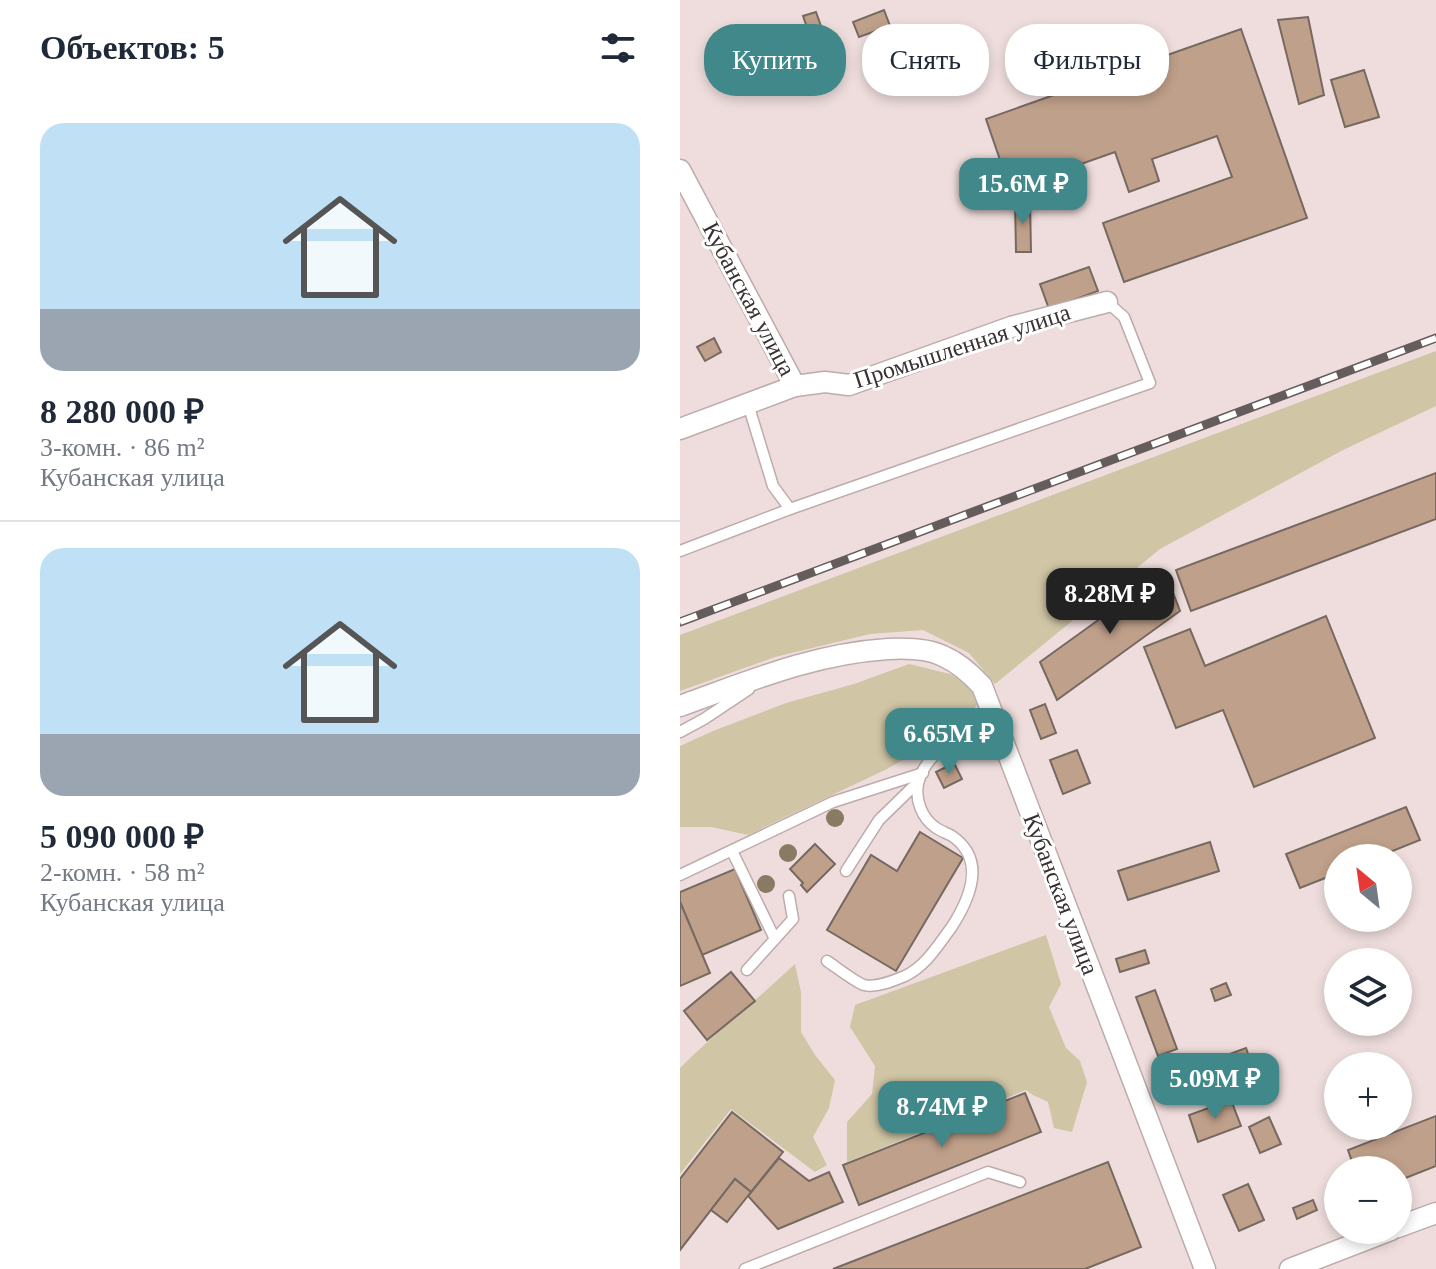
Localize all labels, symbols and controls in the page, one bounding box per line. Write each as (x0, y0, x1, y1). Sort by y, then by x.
chip: Купить (704, 24, 846, 96)
chip: Снять (862, 24, 989, 96)
chip: Фильтры (1005, 24, 1169, 96)
icon: filters (596, 26, 640, 70)
text: Объектов: 5 (40, 29, 225, 66)
pin: 15.6M ₽ (949, 158, 1097, 226)
text: 15.6M ₽ (977, 169, 1069, 198)
icon: home (268, 175, 412, 319)
street label: Кубанская улица (697, 218, 801, 381)
street label: Промышленная улица (851, 299, 1074, 393)
text: 8 280 000 ₽ (40, 393, 204, 430)
text: 3-комн. · 86 m² (40, 433, 205, 462)
text: Кубанская улица (40, 463, 225, 492)
pin: 8.28M ₽ (1036, 568, 1184, 636)
text: 8.28M ₽ (1064, 579, 1156, 608)
icon: home (268, 600, 412, 744)
pin: 6.65M ₽ (875, 708, 1023, 776)
text: 6.65M ₽ (903, 719, 995, 748)
street label: Кубанская улица (1018, 810, 1104, 979)
text: 5 090 000 ₽ (40, 818, 204, 855)
north arrow (1324, 844, 1412, 932)
map controls (1324, 844, 1412, 1244)
text: 2-комн. · 58 m² (40, 858, 205, 887)
text: Кубанская улица (40, 888, 225, 917)
button: layers (1324, 948, 1412, 1036)
button: + (1324, 1052, 1412, 1140)
pin: 5.09M ₽ (1141, 1053, 1289, 1121)
text: 5.09M ₽ (1169, 1064, 1261, 1093)
pin: 8.74M ₽ (868, 1081, 1016, 1149)
text: 8.74M ₽ (896, 1092, 988, 1121)
button: − (1324, 1156, 1412, 1244)

